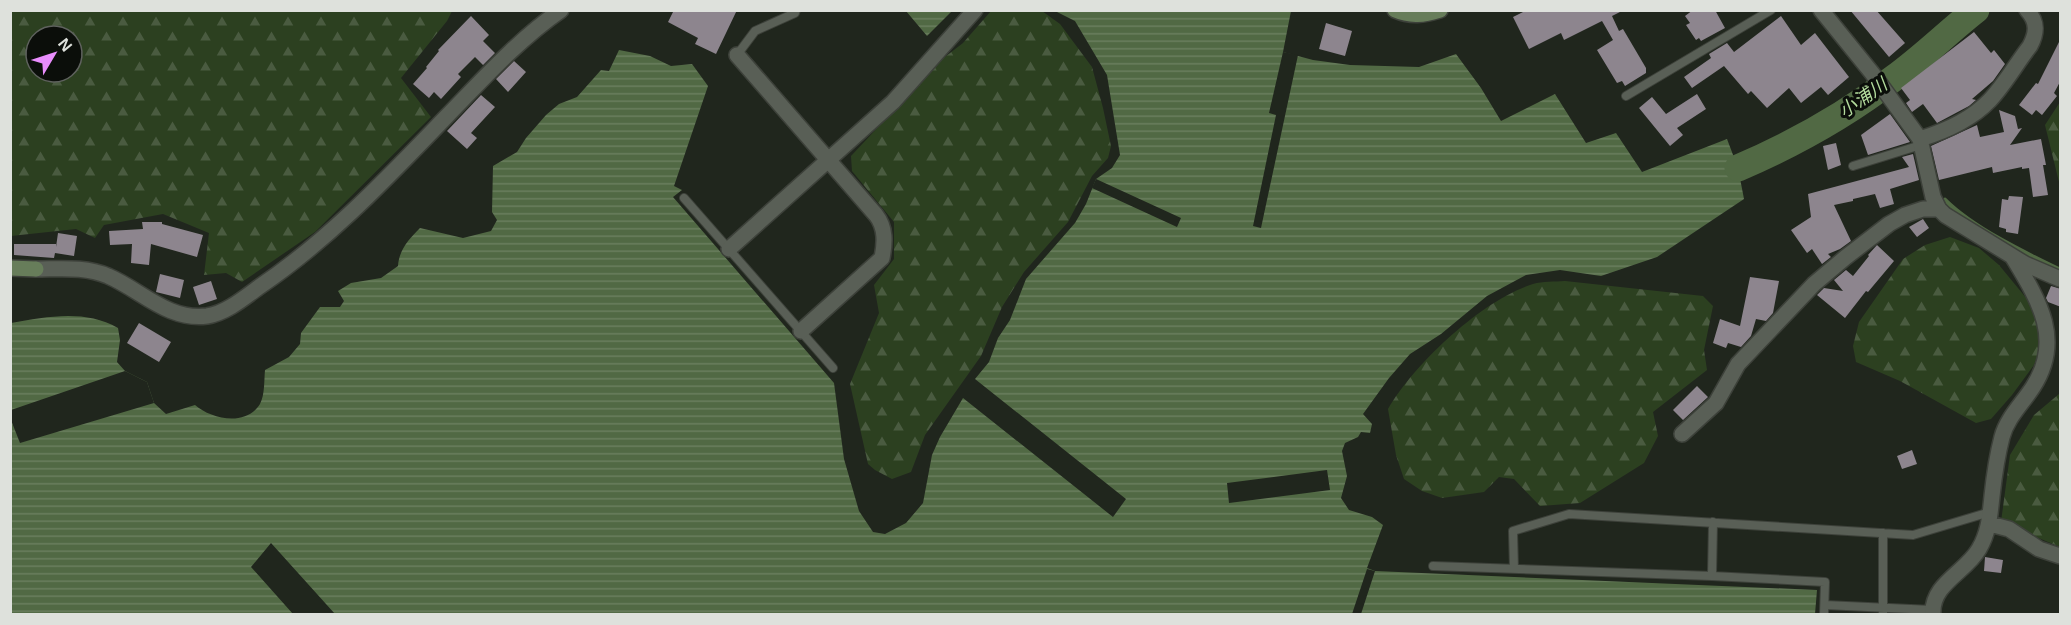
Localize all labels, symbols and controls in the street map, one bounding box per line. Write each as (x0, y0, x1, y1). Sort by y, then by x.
north arrow (24, 24, 84, 84)
text: N (55, 35, 76, 55)
water label: 小浦川 (1835, 73, 1892, 122)

